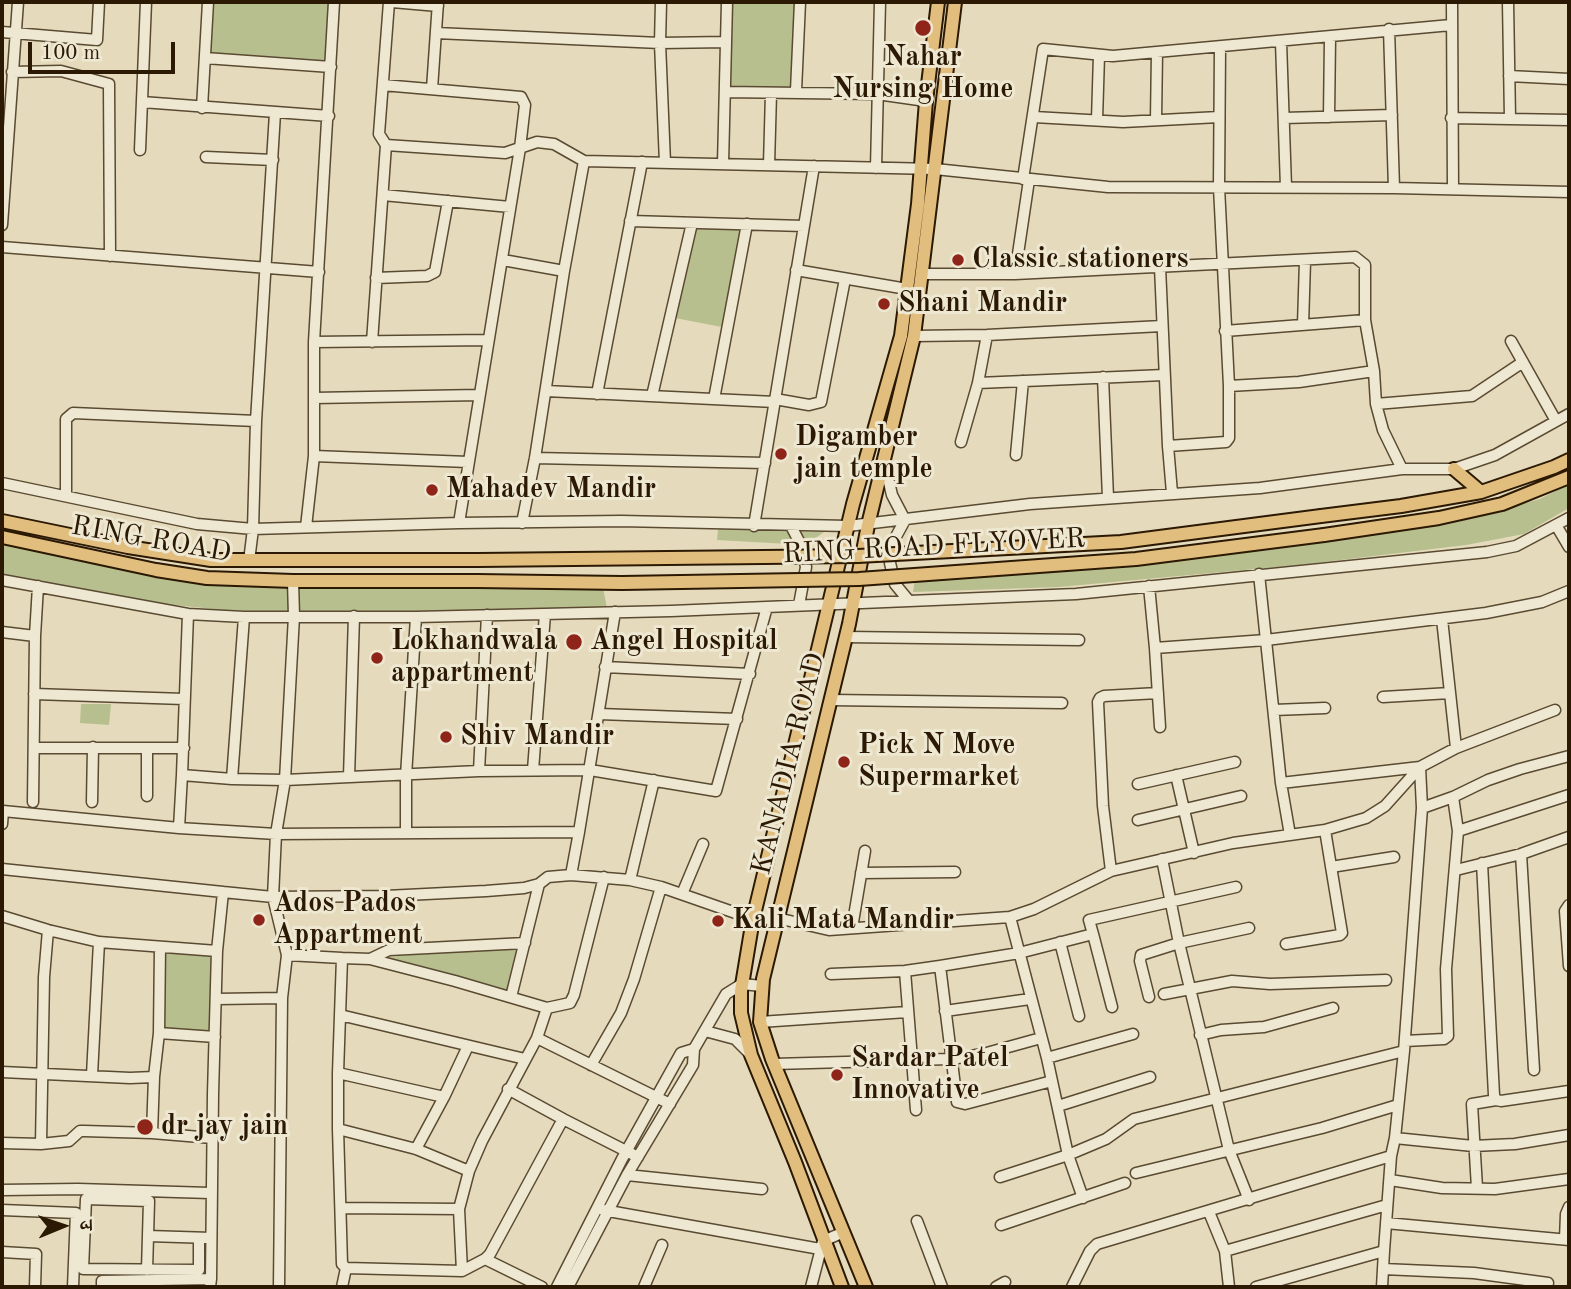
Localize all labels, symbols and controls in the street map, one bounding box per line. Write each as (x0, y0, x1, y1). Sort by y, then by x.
marker: Nahar Nursing Home (913, 18, 933, 38)
scale bar (32, 28, 178, 72)
place label: Nahar Nursing Home (833, 41, 1013, 107)
text: 100 m (41, 43, 100, 64)
place label: Classic stationers (972, 243, 1189, 277)
marker: Classic stationers (950, 252, 966, 268)
place label: Shani Mandir (898, 287, 1067, 321)
marker: Shani Mandir (876, 296, 892, 312)
place label: Digamber jain temple (795, 421, 933, 487)
marker: Digamber jain temple (773, 446, 789, 462)
place label: Mahadev Mandir (446, 473, 656, 507)
marker: Mahadev Mandir (424, 482, 440, 498)
street label: RING ROAD (68, 509, 234, 571)
street label: RING ROAD FLYOVER (782, 522, 1086, 572)
place label: Lokhandwala appartment (391, 625, 558, 691)
place label: Angel Hospital (590, 625, 778, 659)
marker: Angel Hospital (564, 632, 584, 652)
street label: KANADIA ROAD (745, 649, 833, 879)
marker: Lokhandwala appartment (369, 650, 385, 666)
place label: Shiv Mandir (460, 720, 614, 754)
marker: Shiv Mandir (438, 729, 454, 745)
place label: Pick N Move Supermarket (858, 729, 1019, 795)
marker: Pick N Move Supermarket (836, 754, 852, 770)
place label: Ados Pados Appartment (273, 887, 423, 953)
place label: Kali Mata Mandir (732, 904, 954, 938)
marker: Ados Pados Appartment (251, 912, 267, 928)
marker: Kali Mata Mandir (710, 913, 726, 929)
place label: Sardar Patel Innovative (851, 1042, 1009, 1108)
marker: Sardar Patel Innovative (829, 1067, 845, 1083)
place label: dr jay jain (161, 1110, 288, 1144)
marker: dr jay jain (135, 1117, 155, 1137)
north arrow (28, 1191, 98, 1261)
text: उ (75, 1220, 94, 1230)

